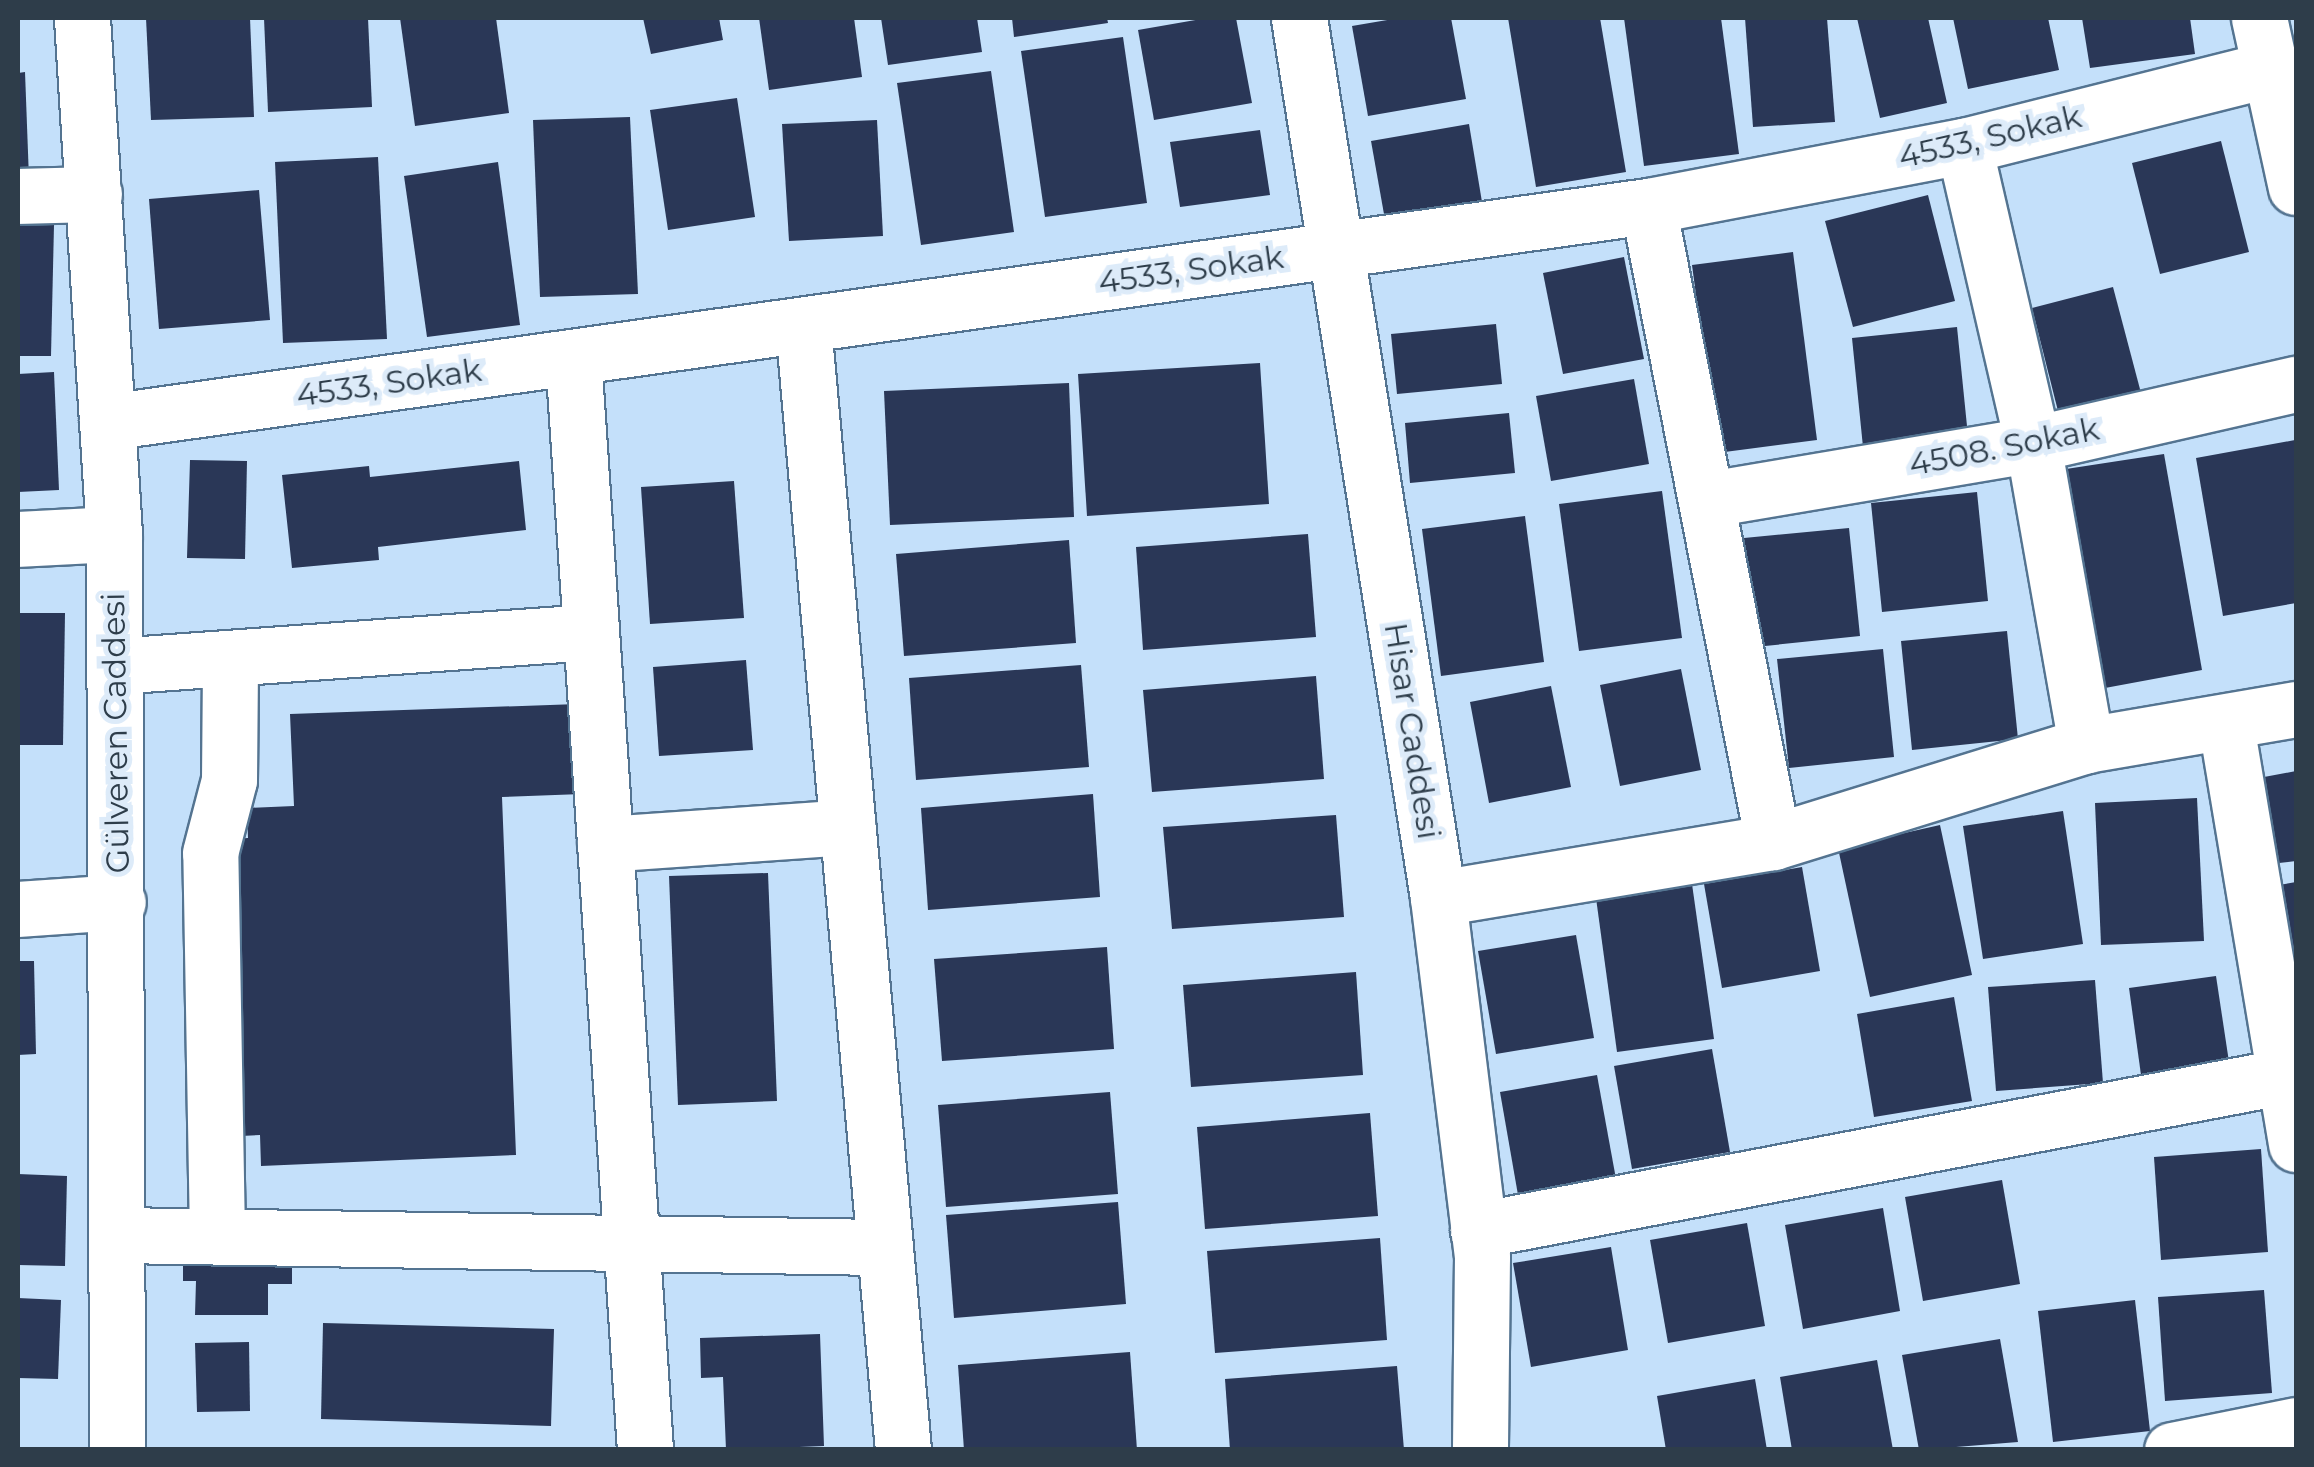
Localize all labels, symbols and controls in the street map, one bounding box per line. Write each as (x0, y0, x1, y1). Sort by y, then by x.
street label: 4533, Sokak (1895, 97, 2085, 177)
street label: 4533, Sokak (1096, 238, 1286, 302)
street label: 4533, Sokak (294, 351, 484, 415)
street label: 4508. Sokak (1906, 410, 2102, 484)
street label: Gülveren Caddesi (94, 592, 138, 874)
street label: Hisar Caddesi (1376, 620, 1448, 842)

